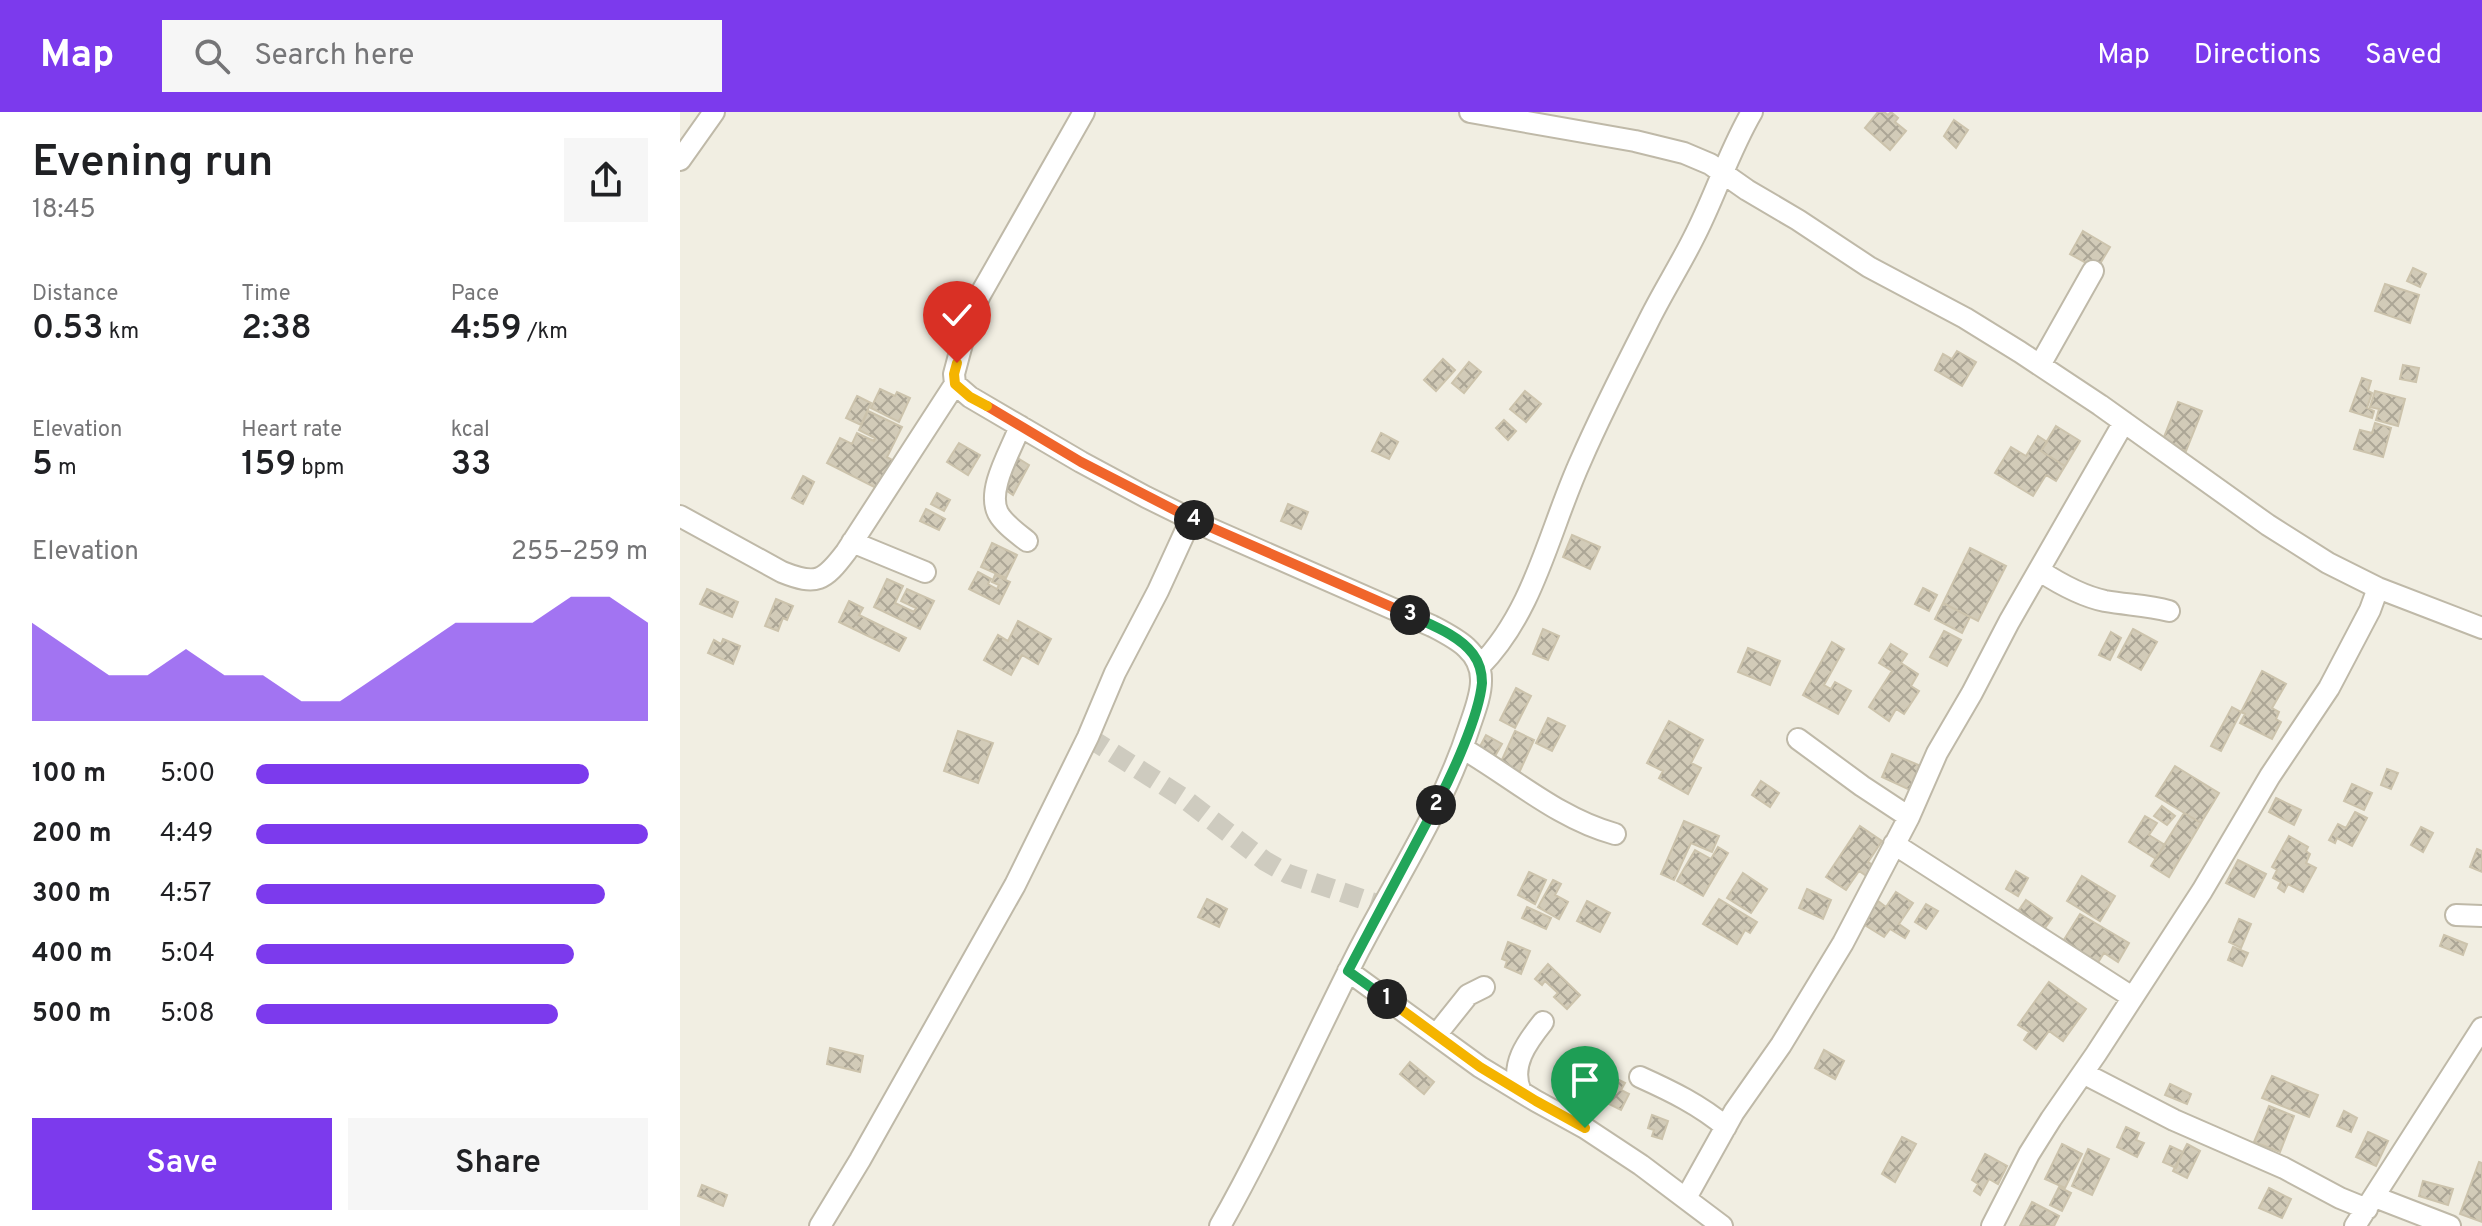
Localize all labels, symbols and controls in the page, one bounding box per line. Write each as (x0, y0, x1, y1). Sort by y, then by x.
search box (162, 20, 722, 92)
text: Map (40, 32, 114, 81)
icon: search (190, 34, 234, 78)
text: Search here (254, 38, 414, 75)
text: Map (2097, 38, 2150, 74)
text: Directions (2194, 38, 2321, 74)
text: Saved (2365, 38, 2442, 74)
text: Evening run (32, 136, 273, 192)
button: share (564, 138, 648, 222)
text: 18:45 (32, 194, 96, 227)
text: Distance (32, 281, 118, 308)
text: Time (241, 281, 291, 308)
text: Pace (451, 281, 499, 308)
pin (923, 281, 991, 363)
icon: check (935, 293, 979, 337)
text: 0.53 (32, 308, 104, 351)
text: 2:38 (241, 308, 312, 351)
text: 4:59 (451, 308, 522, 351)
text: km (104, 319, 139, 346)
text: /km (522, 319, 568, 346)
text: Elevation (32, 417, 122, 444)
text: Heart rate (241, 417, 342, 444)
text: kcal (451, 417, 490, 444)
text: 5 (32, 444, 53, 487)
text: 159 (241, 444, 296, 487)
text: 33 (451, 444, 492, 487)
text: m (53, 455, 77, 482)
text: bpm (296, 455, 344, 482)
pin: 4 (1174, 500, 1214, 540)
text: 4 (1187, 506, 1201, 533)
text: Elevation (32, 536, 139, 569)
text: 255–259 m (511, 536, 648, 569)
pin: 3 (1390, 595, 1430, 635)
text: 3 (1403, 601, 1417, 628)
text: 100 m (32, 758, 106, 791)
text: 5:00 (160, 758, 215, 791)
pin: 2 (1416, 785, 1456, 825)
text: 2 (1429, 791, 1443, 818)
text: 200 m (32, 818, 111, 851)
text: 4:49 (160, 818, 213, 851)
text: 300 m (32, 878, 111, 911)
text: 4:57 (160, 878, 211, 911)
text: 400 m (32, 938, 112, 971)
text: 5:04 (160, 938, 215, 971)
pin: 1 (1367, 979, 1407, 1019)
text: 1 (1383, 985, 1391, 1012)
text: 500 m (32, 998, 111, 1031)
text: 5:08 (160, 998, 215, 1031)
pin (1551, 1046, 1619, 1128)
icon: arrive (1563, 1058, 1607, 1102)
button: Save (32, 1118, 332, 1210)
button: Share (348, 1118, 648, 1210)

